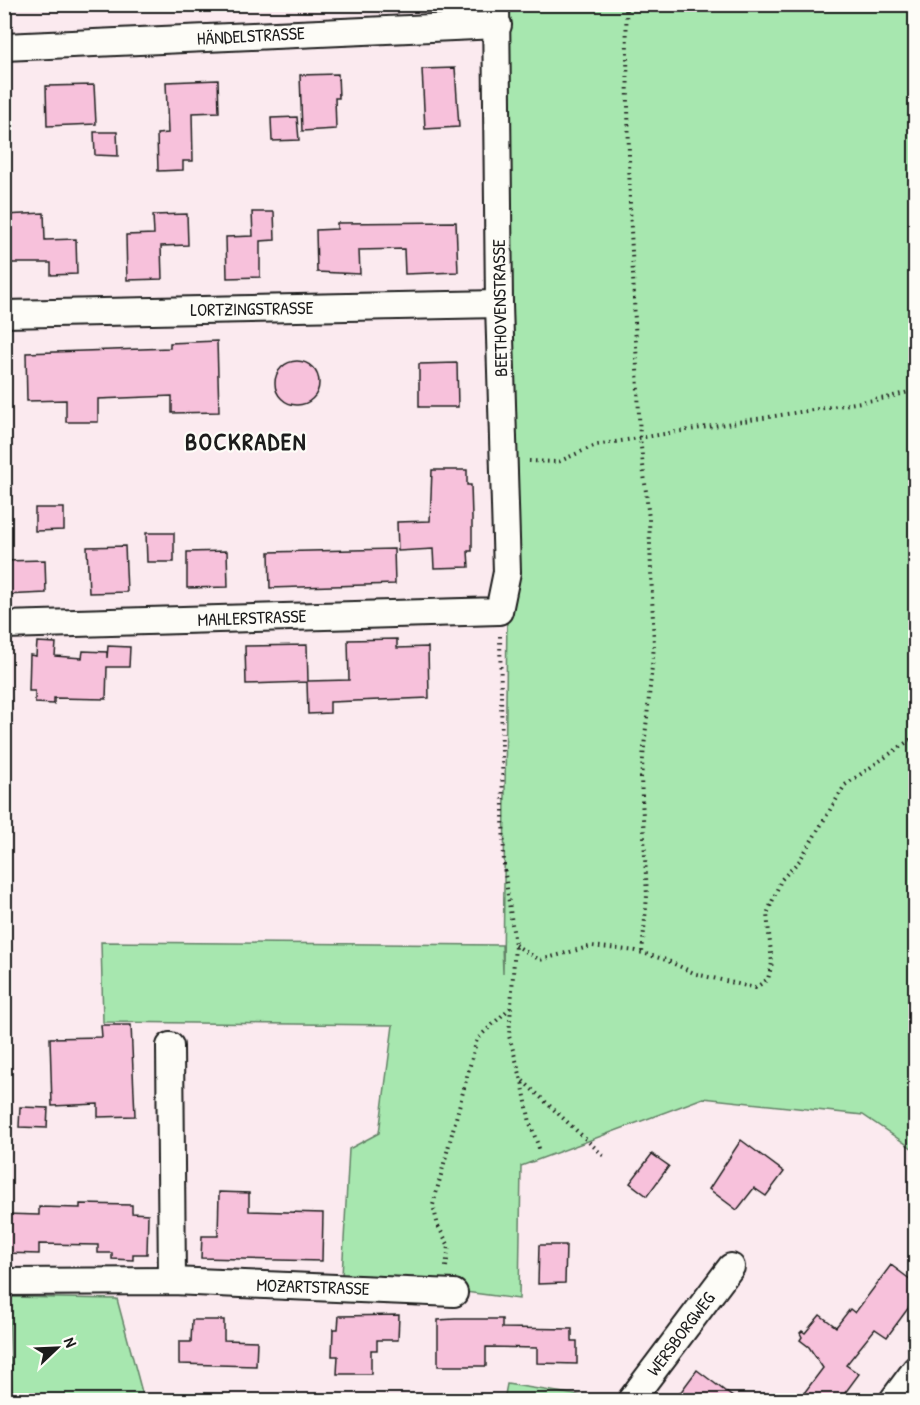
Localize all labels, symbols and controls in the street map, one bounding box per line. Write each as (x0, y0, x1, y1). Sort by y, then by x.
street label: HÄNDELSTRASSE (196, 20, 306, 51)
street label: BEETHOVENSTRASSE (486, 239, 513, 377)
street label: LORTZINGSTRASSE (190, 295, 314, 322)
district label: BOCKRADEN (185, 425, 307, 457)
street label: MAHLERSTRASSE (197, 603, 307, 632)
street label: MOZARTSTRASSE (256, 1272, 370, 1301)
street label: WERSBORGWEG (641, 1286, 721, 1381)
north arrow (27, 1318, 87, 1378)
text: N (59, 1334, 83, 1351)

